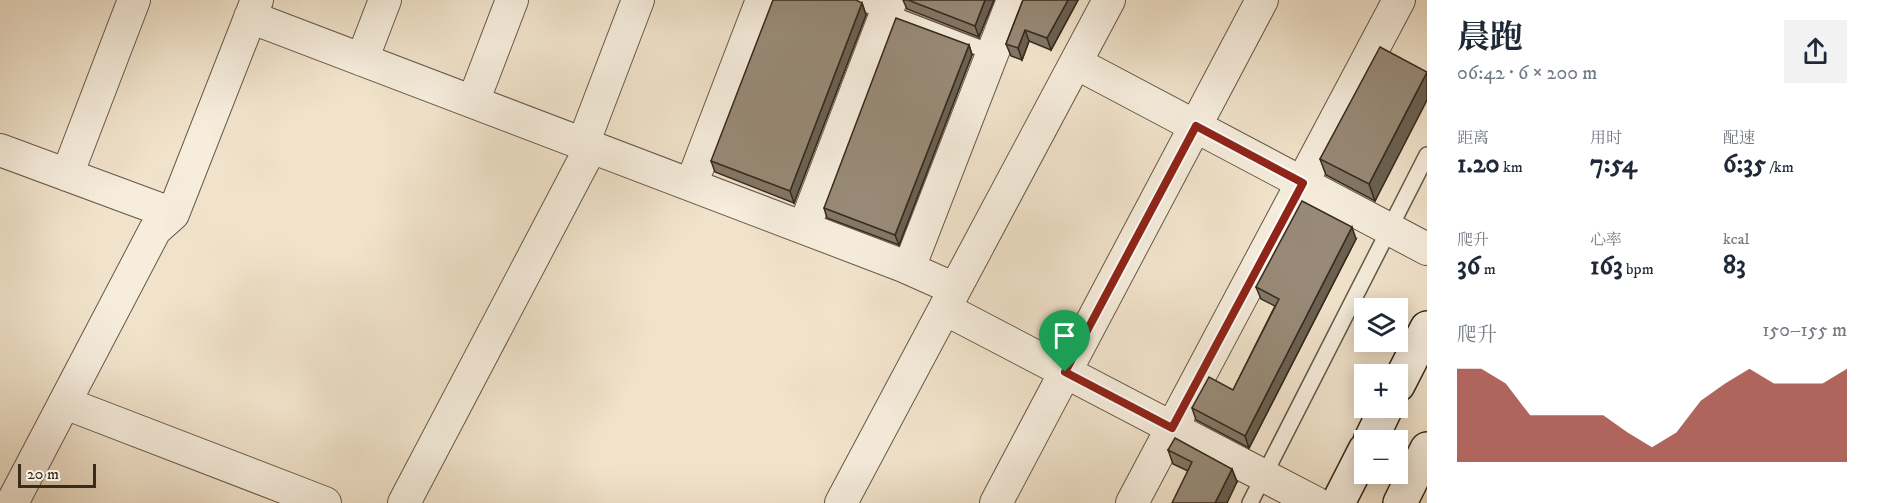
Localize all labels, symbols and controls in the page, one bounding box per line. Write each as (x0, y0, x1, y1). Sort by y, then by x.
text: 晨跑 (1457, 18, 1523, 59)
button: share (1784, 20, 1847, 83)
text: 06:42 · 6 × 200 m (1457, 61, 1597, 86)
text: 距离 (1457, 128, 1489, 148)
text: 用时 (1590, 128, 1622, 148)
text: 配速 (1723, 128, 1755, 148)
text: 1.20 (1457, 148, 1499, 181)
text: 7:54 (1590, 148, 1637, 181)
text: 6:35 (1723, 148, 1766, 181)
text: km (1499, 157, 1523, 177)
text: /km (1766, 157, 1794, 177)
text: kcal (1723, 229, 1749, 249)
text: 爬升 (1457, 230, 1489, 250)
text: 心率 (1590, 230, 1622, 250)
text: 83 (1723, 249, 1746, 282)
text: 36 (1457, 250, 1480, 283)
text: 163 (1590, 250, 1623, 283)
text: m (1480, 259, 1496, 279)
text: bpm (1623, 259, 1654, 279)
map controls (1354, 298, 1408, 484)
button: layers (1354, 298, 1408, 352)
pin (1039, 310, 1090, 372)
text: 150–155 m (1762, 318, 1847, 343)
icon: arrive (1048, 319, 1081, 352)
text: 爬升 (1457, 323, 1497, 348)
button: + (1354, 364, 1408, 418)
button: − (1354, 430, 1408, 484)
scale bar (18, 461, 96, 488)
text: 20 m (27, 464, 59, 484)

